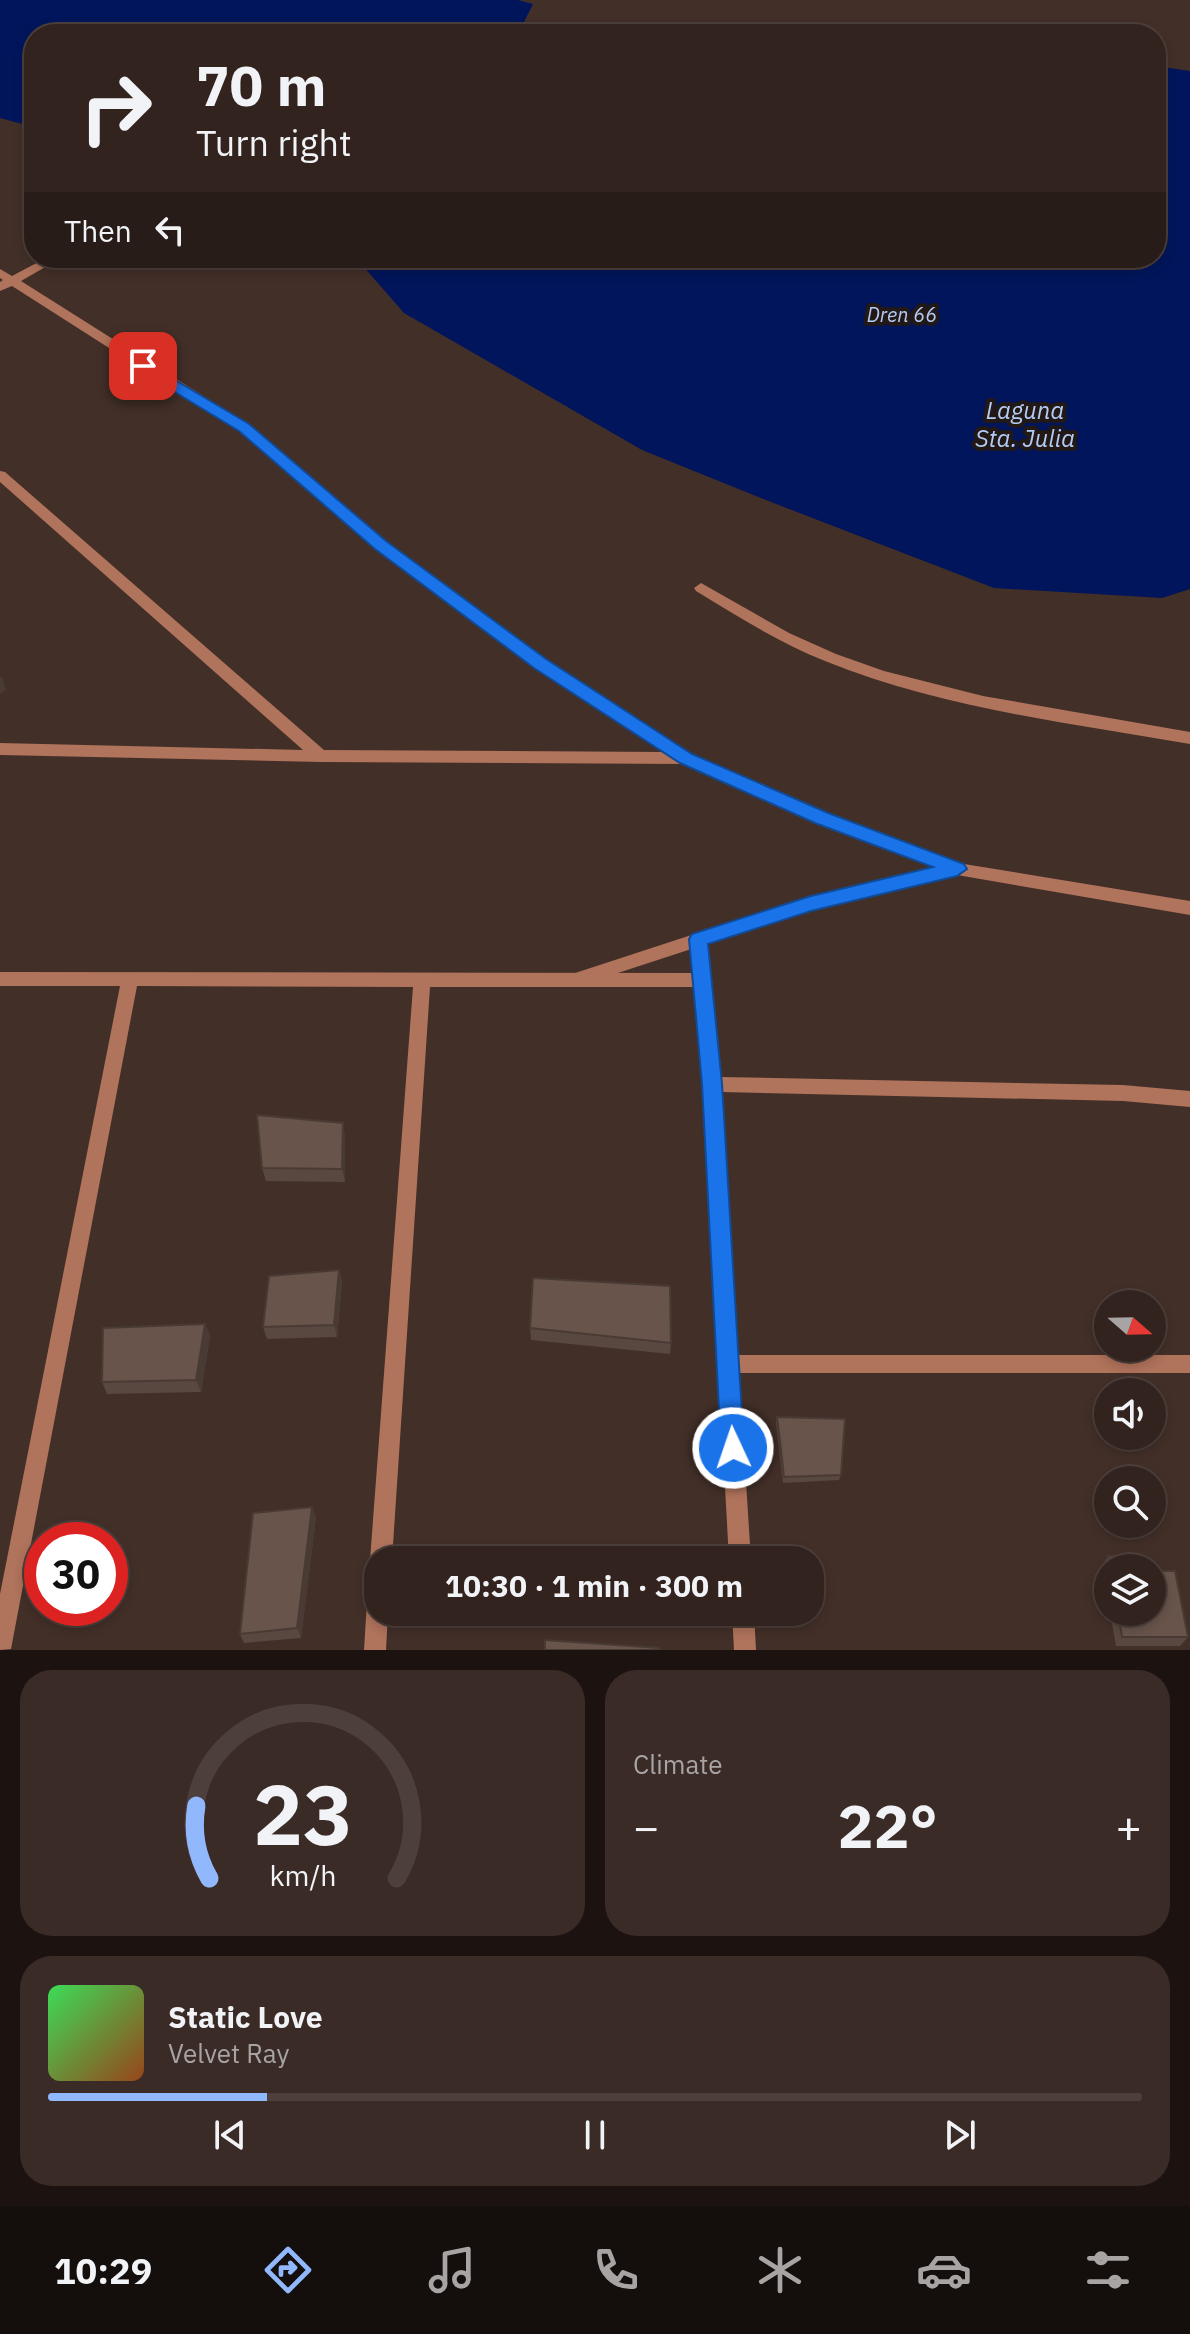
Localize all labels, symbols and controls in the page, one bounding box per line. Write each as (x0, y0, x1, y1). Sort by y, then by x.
text: 70 m (196, 49, 326, 121)
icon: right (64, 56, 168, 160)
text: Turn right (196, 119, 352, 166)
icon: left (148, 208, 192, 252)
text: Then (64, 211, 132, 250)
water label: Dren 66 (867, 301, 937, 328)
pin (109, 332, 177, 400)
icon: arrive (121, 344, 165, 388)
water label: Laguna Sta. Julia (975, 394, 1075, 454)
north arrow (1094, 1290, 1166, 1362)
map controls (1094, 1290, 1166, 1626)
button: sound (1094, 1378, 1166, 1450)
position arrow (691, 1406, 775, 1490)
button: search (1094, 1466, 1166, 1538)
speed limit sign: 30 (24, 1522, 128, 1626)
button: layers (1094, 1554, 1166, 1626)
text: 10:30 · 1 min · 300 m (445, 1566, 743, 1605)
text: Climate (633, 1747, 723, 1781)
text: 23 (253, 1760, 352, 1868)
text: 22° (837, 1786, 938, 1865)
text: − (633, 1798, 659, 1855)
text: + (1116, 1798, 1142, 1855)
text: km/h (269, 1857, 336, 1894)
text: Static Love (168, 1997, 323, 2036)
text: Velvet Ray (168, 2036, 289, 2070)
icon: previous (208, 2113, 252, 2157)
icon: pause (573, 2113, 617, 2157)
icon: next (938, 2113, 982, 2157)
icon: directions (260, 2242, 316, 2298)
icon: music (424, 2242, 480, 2298)
icon: phone (588, 2242, 644, 2298)
icon: climate (752, 2242, 808, 2298)
icon: car (916, 2242, 972, 2298)
icon: filters (1080, 2242, 1136, 2298)
text: 10:29 (54, 2247, 152, 2294)

